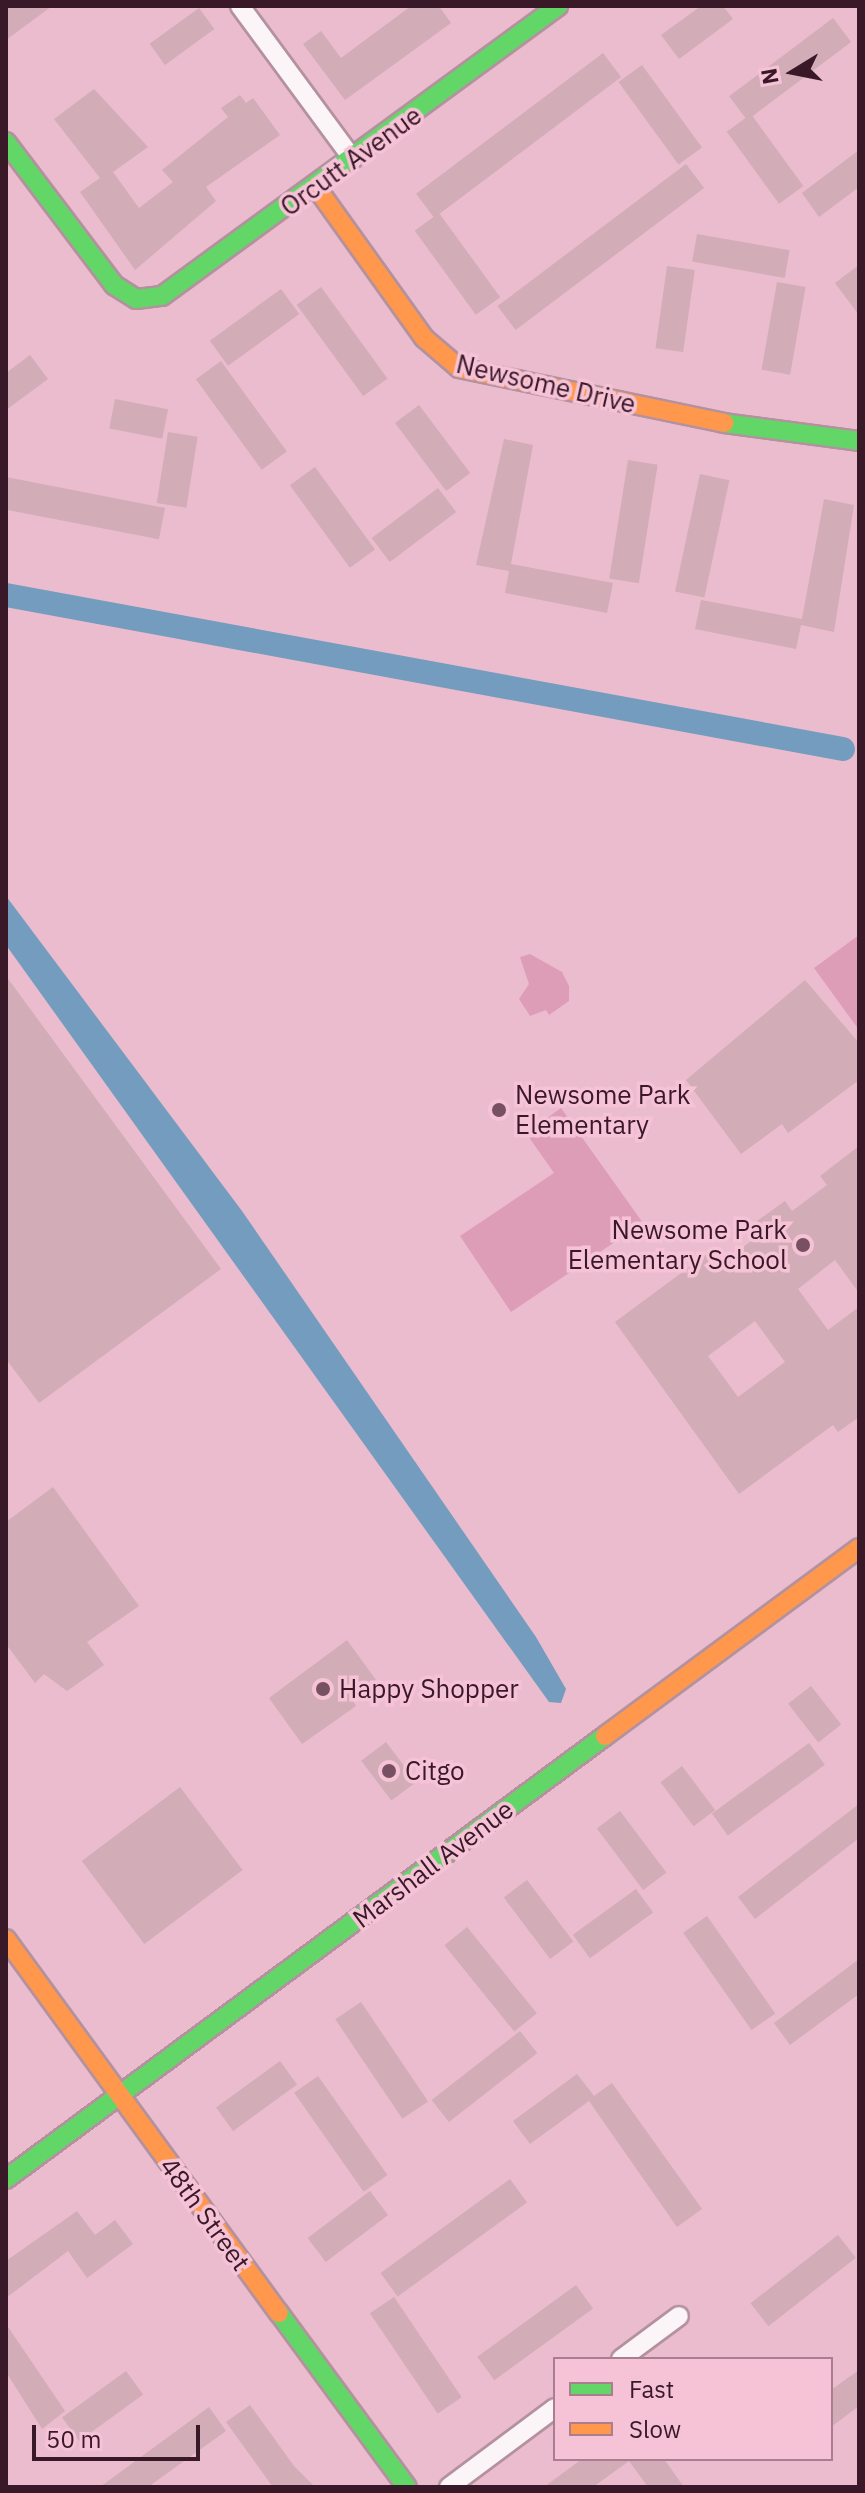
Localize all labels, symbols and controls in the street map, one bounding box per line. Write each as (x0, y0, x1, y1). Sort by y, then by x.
north arrow (753, 32, 833, 112)
text: N (753, 66, 785, 87)
street label: Orcutt Avenue (274, 99, 428, 223)
street label: Newsome Drive (453, 348, 639, 420)
place label: Newsome Park Elementary (515, 1079, 690, 1140)
marker: Newsome Park Elementary (490, 1101, 508, 1119)
place label: Newsome Park Elementary School (568, 1214, 787, 1276)
marker: Newsome Park Elementary School (794, 1236, 812, 1254)
place label: Happy Shopper (339, 1673, 519, 1705)
marker: Happy Shopper (314, 1680, 332, 1698)
place label: Citgo (405, 1755, 465, 1787)
marker: Citgo (380, 1762, 398, 1780)
street label: Marshall Avenue (347, 1794, 519, 1934)
street label: 48th Street (153, 2151, 257, 2277)
legend (553, 2357, 833, 2461)
text: Fast (629, 2373, 674, 2405)
scale bar (36, 2409, 204, 2459)
text: Slow (629, 2413, 681, 2445)
text: 50 m (46, 2423, 101, 2455)

